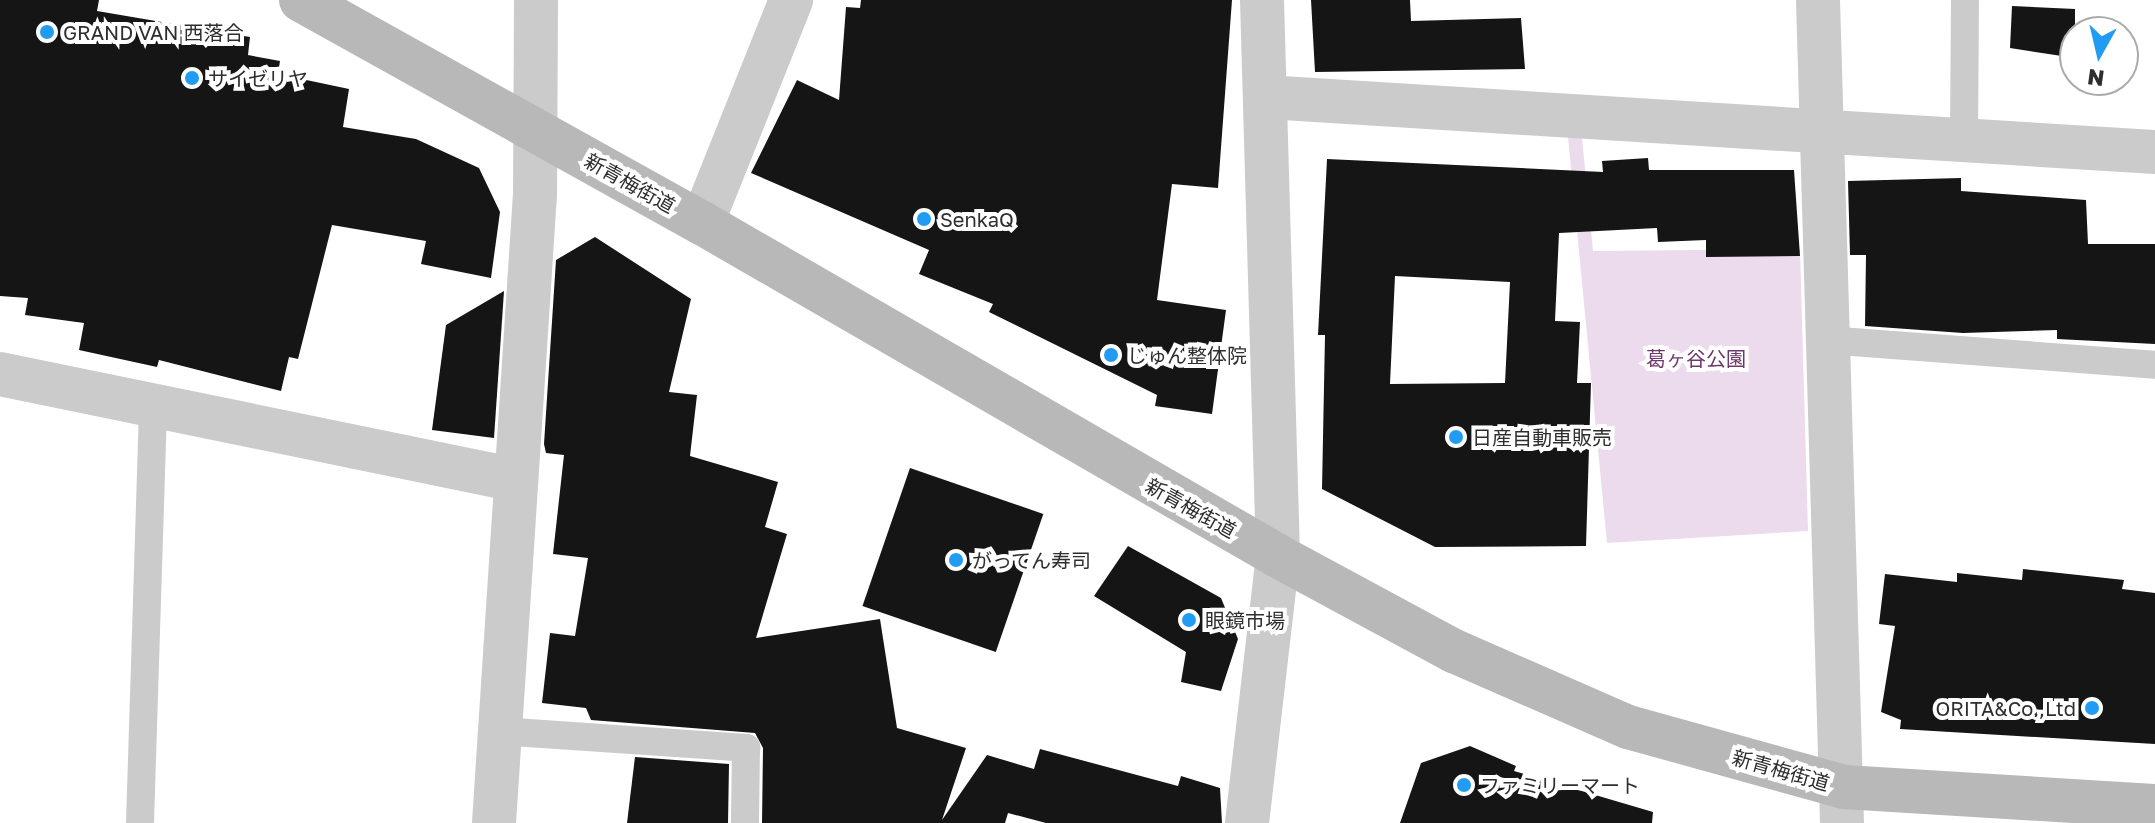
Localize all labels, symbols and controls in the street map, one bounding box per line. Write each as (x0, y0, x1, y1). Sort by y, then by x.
north arrow (2059, 16, 2139, 96)
place label: GRAND VAN 西落合 (63, 20, 243, 44)
marker: GRAND VAN 西落合 (38, 23, 56, 41)
text: N (2086, 64, 2106, 93)
place label: サイゼリヤ (208, 66, 308, 90)
marker: サイゼリヤ (183, 69, 201, 87)
street label: 新青梅街道 (580, 148, 680, 218)
place label: SenkaQ (940, 207, 1014, 231)
marker: SenkaQ (915, 210, 933, 228)
place label: じゅん整体院 (1127, 343, 1247, 367)
marker: じゅん整体院 (1102, 346, 1120, 364)
park label: 葛ヶ谷公園 (1646, 346, 1746, 370)
place label: 日産自動車販売 (1472, 425, 1612, 449)
marker: 日産自動車販売 (1447, 428, 1465, 446)
street label: 新青梅街道 (1141, 473, 1241, 543)
place label: がってん寿司 (972, 548, 1092, 572)
marker: がってん寿司 (947, 551, 965, 569)
place label: 眼鏡市場 (1205, 608, 1285, 632)
marker: 眼鏡市場 (1180, 611, 1198, 629)
place label: ORITA&Co.,Ltd (1935, 696, 2076, 720)
marker: ORITA&Co.,Ltd (2083, 699, 2101, 717)
street label: 新青梅街道 (1730, 745, 1832, 795)
place label: ファミリーマート (1480, 773, 1640, 797)
marker: ファミリーマート (1455, 776, 1473, 794)

